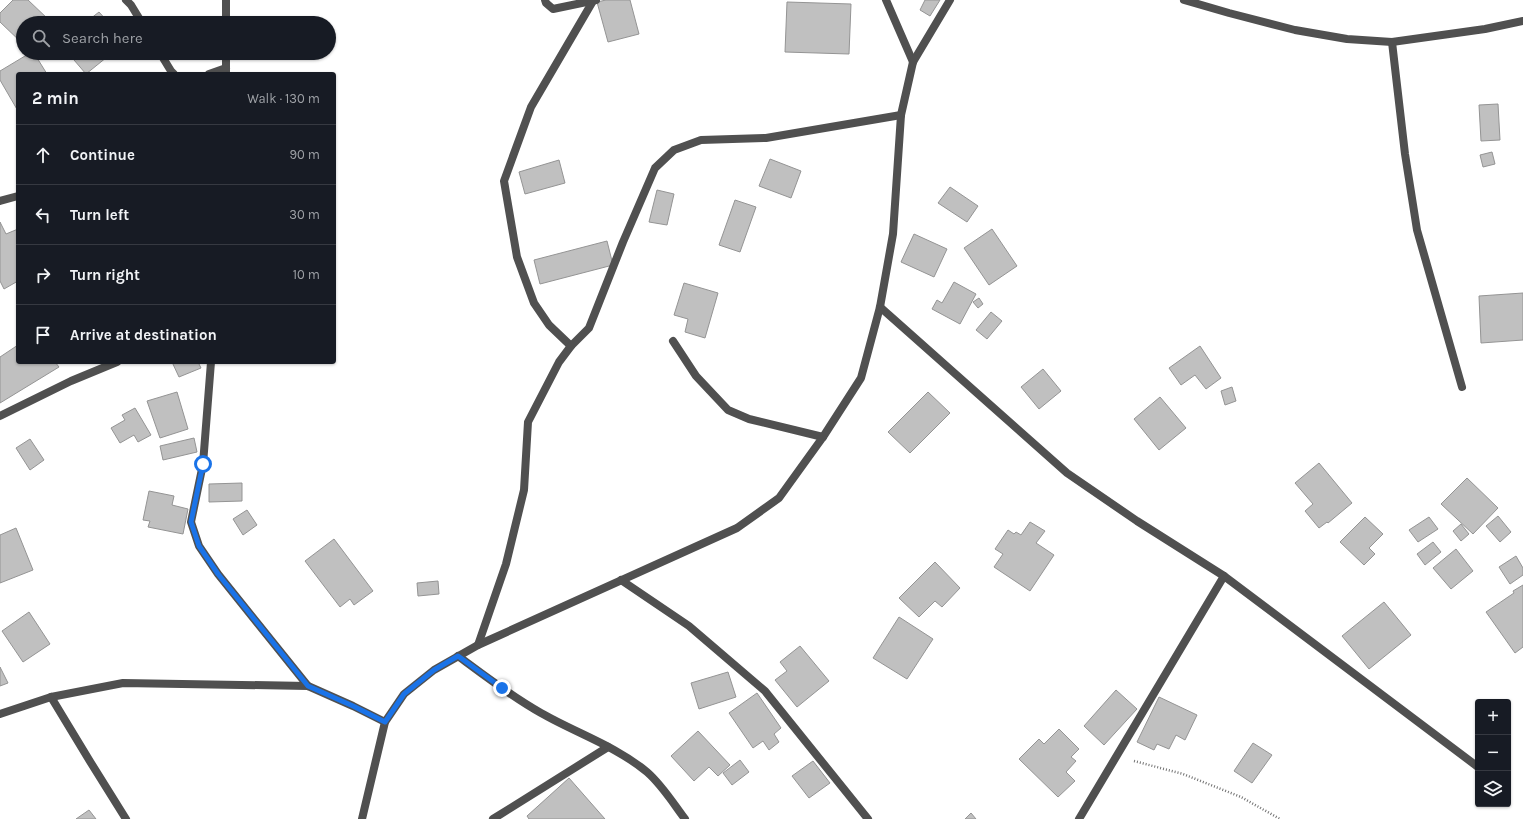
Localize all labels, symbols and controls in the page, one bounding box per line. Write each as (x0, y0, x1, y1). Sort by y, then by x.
search box (16, 16, 336, 60)
icon: search (30, 27, 52, 49)
text: Search here (62, 29, 143, 47)
text: 2 min (32, 88, 79, 108)
text: Walk · 130 m (247, 91, 320, 106)
icon: ahead (32, 144, 54, 166)
text: Continue (70, 146, 135, 164)
text: 90 m (289, 147, 320, 162)
icon: left (32, 204, 54, 226)
text: Turn left (70, 206, 129, 224)
text: 30 m (289, 207, 320, 222)
icon: right (32, 264, 54, 286)
text: Turn right (70, 266, 140, 284)
text: 10 m (293, 267, 320, 282)
icon: arrive (32, 324, 54, 346)
text: Arrive at destination (70, 326, 217, 344)
route start (194, 455, 212, 473)
route end (493, 679, 511, 697)
map controls (1475, 699, 1511, 807)
button: + (1475, 699, 1511, 735)
button: − (1475, 735, 1511, 771)
button: layers (1475, 771, 1511, 807)

